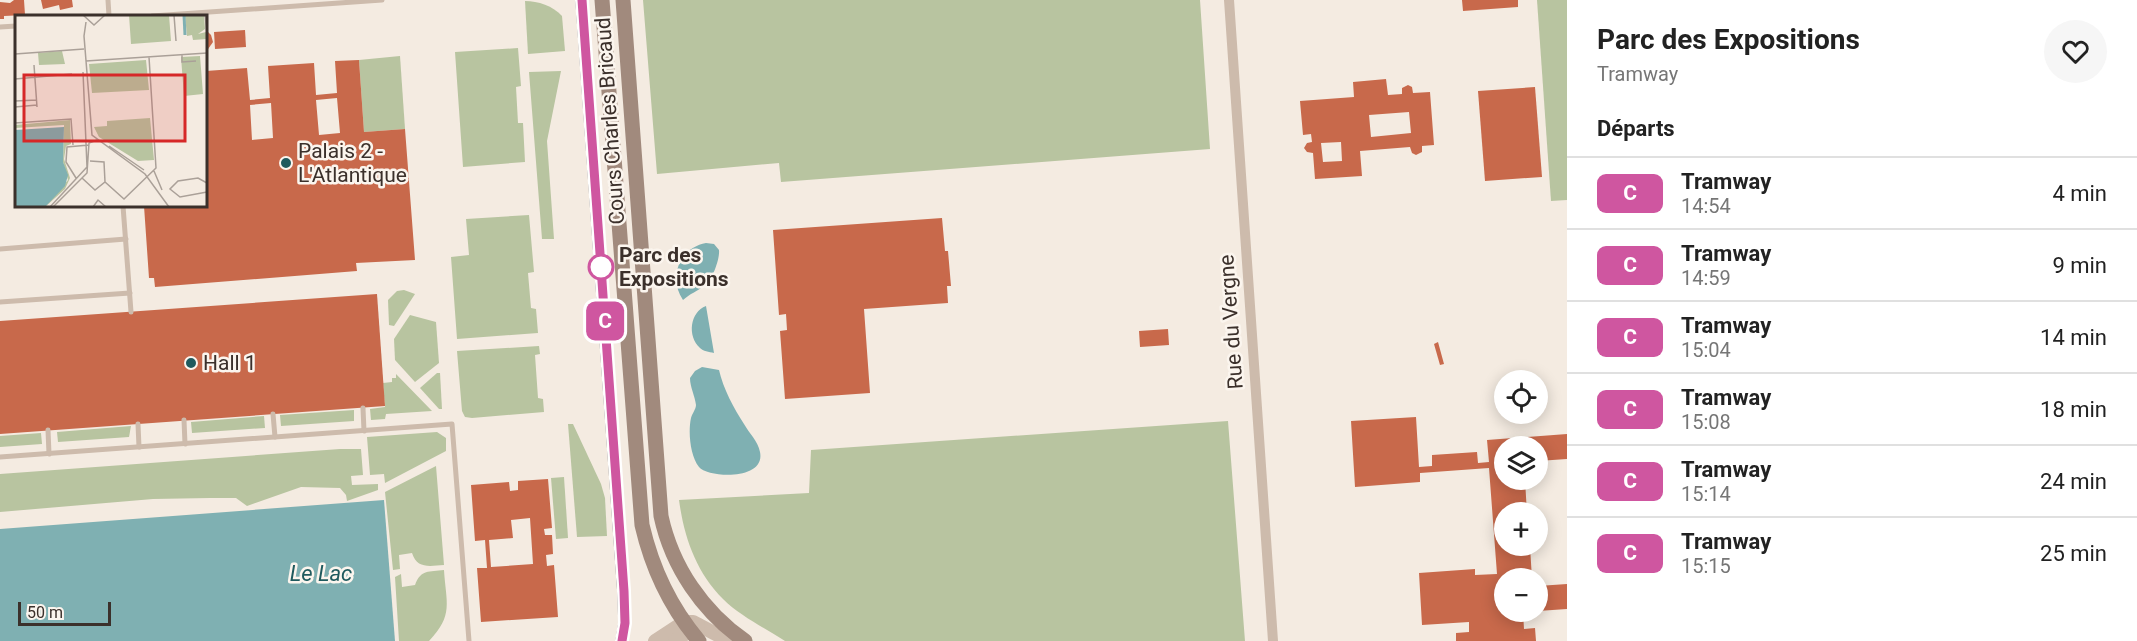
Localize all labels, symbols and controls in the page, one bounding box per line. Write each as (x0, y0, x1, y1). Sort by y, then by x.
inset map (15, 15, 207, 207)
street label: Cours Charles Bricaud (591, 17, 629, 225)
button: heart (2044, 20, 2107, 83)
text: Parc des Expositions (1597, 23, 1860, 56)
text: Tramway (1597, 62, 1678, 86)
text: Départs (1597, 116, 1675, 141)
place label: Palais 2 - L'Atlantique (298, 139, 407, 187)
marker: Palais 2 - L'Atlantique (279, 156, 293, 170)
text: Tramway (1681, 169, 1771, 194)
text: C (1623, 181, 1637, 205)
text: 4 min (2052, 181, 2107, 206)
text: 14:54 (1681, 194, 1731, 218)
text: Tramway (1681, 241, 1771, 266)
place label: Parc des Expositions (619, 243, 729, 291)
text: C (1623, 253, 1637, 277)
text: 9 min (2052, 253, 2107, 278)
marker: Parc des Expositions (588, 254, 614, 280)
street label: Rue du Vergne (1214, 254, 1248, 390)
text: 14:59 (1681, 266, 1731, 290)
line badge: C (586, 302, 624, 340)
text: C (598, 309, 612, 333)
text: Tramway (1681, 313, 1771, 338)
text: C (1623, 325, 1637, 349)
text: 14 min (2040, 325, 2107, 350)
text: 15:04 (1681, 338, 1731, 362)
place label: Hall 1 (203, 351, 257, 375)
marker: Hall 1 (184, 356, 198, 370)
map controls (1494, 370, 1548, 622)
button: locate (1494, 370, 1548, 424)
text: Tramway (1681, 385, 1771, 410)
text: C (1623, 397, 1637, 421)
text: 18 min (2040, 397, 2107, 422)
text: 15:08 (1681, 410, 1731, 434)
button: layers (1494, 436, 1548, 490)
text: Tramway (1681, 457, 1771, 482)
text: C (1623, 469, 1637, 493)
text: 24 min (2040, 469, 2107, 494)
text: 15:14 (1681, 482, 1731, 506)
button: + (1494, 502, 1548, 556)
text: Tramway (1681, 529, 1771, 554)
text: C (1623, 541, 1637, 565)
text: 25 min (2040, 541, 2107, 566)
text: 15:15 (1681, 554, 1731, 578)
water label: Le Lac (290, 561, 352, 586)
button: − (1494, 568, 1548, 622)
scale bar (18, 599, 111, 626)
text: 50 m (27, 603, 63, 622)

